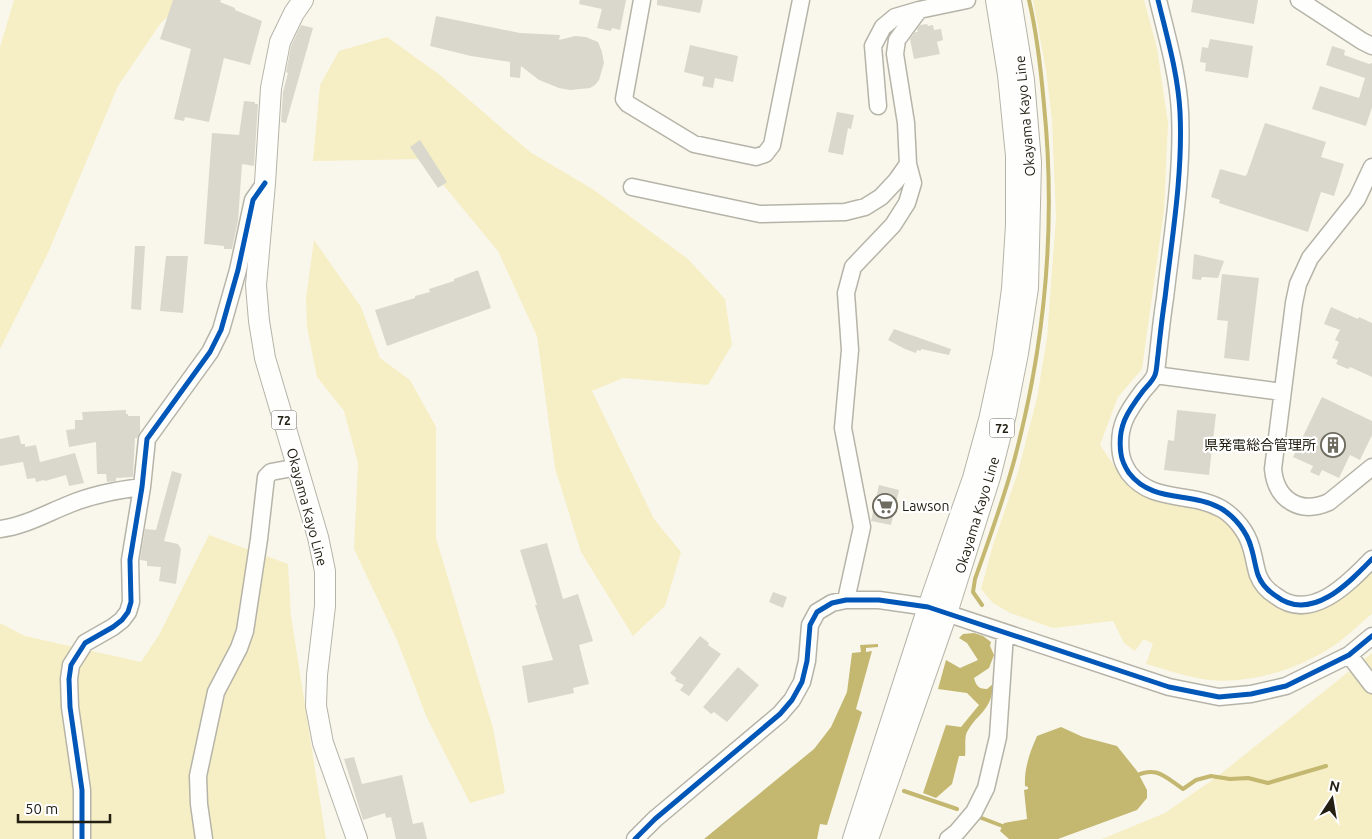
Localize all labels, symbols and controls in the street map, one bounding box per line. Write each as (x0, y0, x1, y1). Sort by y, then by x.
street label: Okayama Kayo Line (1012, 55, 1038, 177)
road number: 72 (272, 410, 296, 430)
road number: 72 (990, 418, 1014, 438)
building icon: 県発電総合管理所 (1320, 432, 1346, 458)
place label: 県発電総合管理所 (1204, 437, 1316, 453)
street label: Okayama Kayo Line (284, 446, 330, 568)
street label: Okayama Kayo Line (952, 455, 1002, 575)
supermarket icon: Lawson (872, 493, 898, 519)
place label: Lawson (902, 498, 949, 514)
north arrow (1307, 774, 1357, 824)
text: N (1328, 777, 1341, 795)
scale bar (18, 792, 110, 824)
text: 50 m (25, 800, 58, 817)

